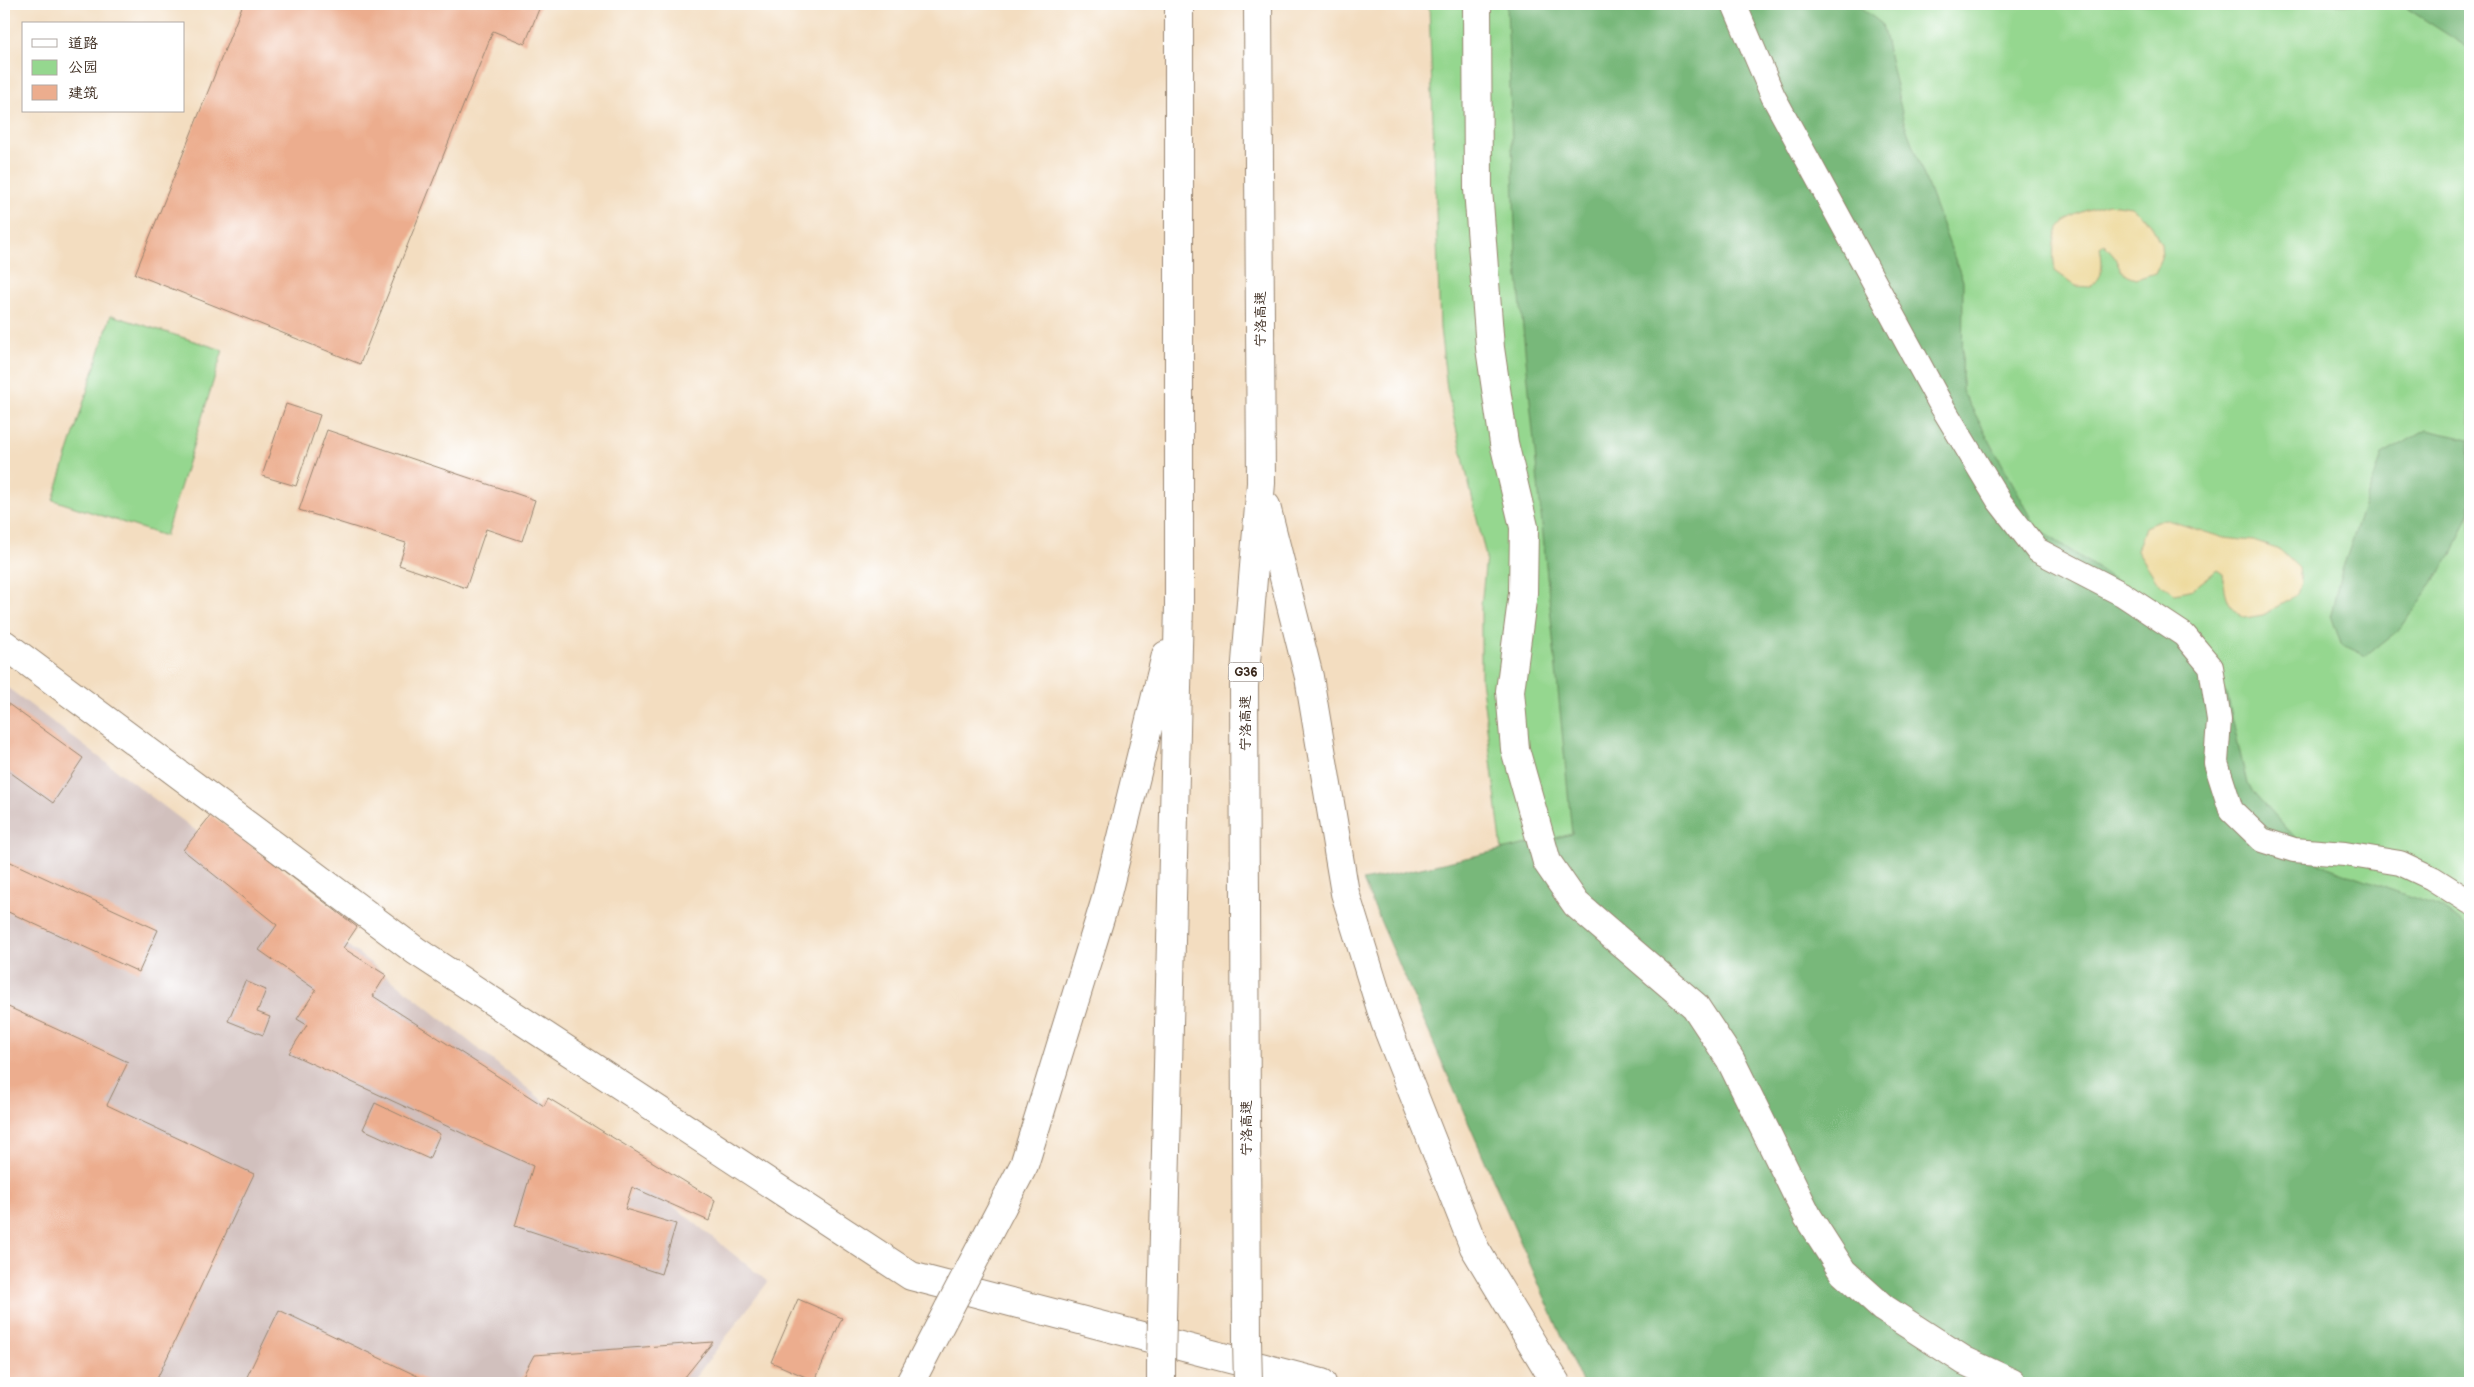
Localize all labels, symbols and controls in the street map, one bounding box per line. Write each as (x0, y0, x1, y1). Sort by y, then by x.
legend (22, 22, 185, 112)
text: 道路 (68, 34, 98, 53)
text: 公园 (68, 58, 98, 77)
text: 建筑 (68, 84, 98, 103)
street label: 宁洛高速 (1252, 291, 1269, 347)
road number: G36 (1228, 662, 1264, 682)
street label: 宁洛高速 (1237, 695, 1254, 751)
street label: 宁洛高速 (1238, 1100, 1255, 1156)

